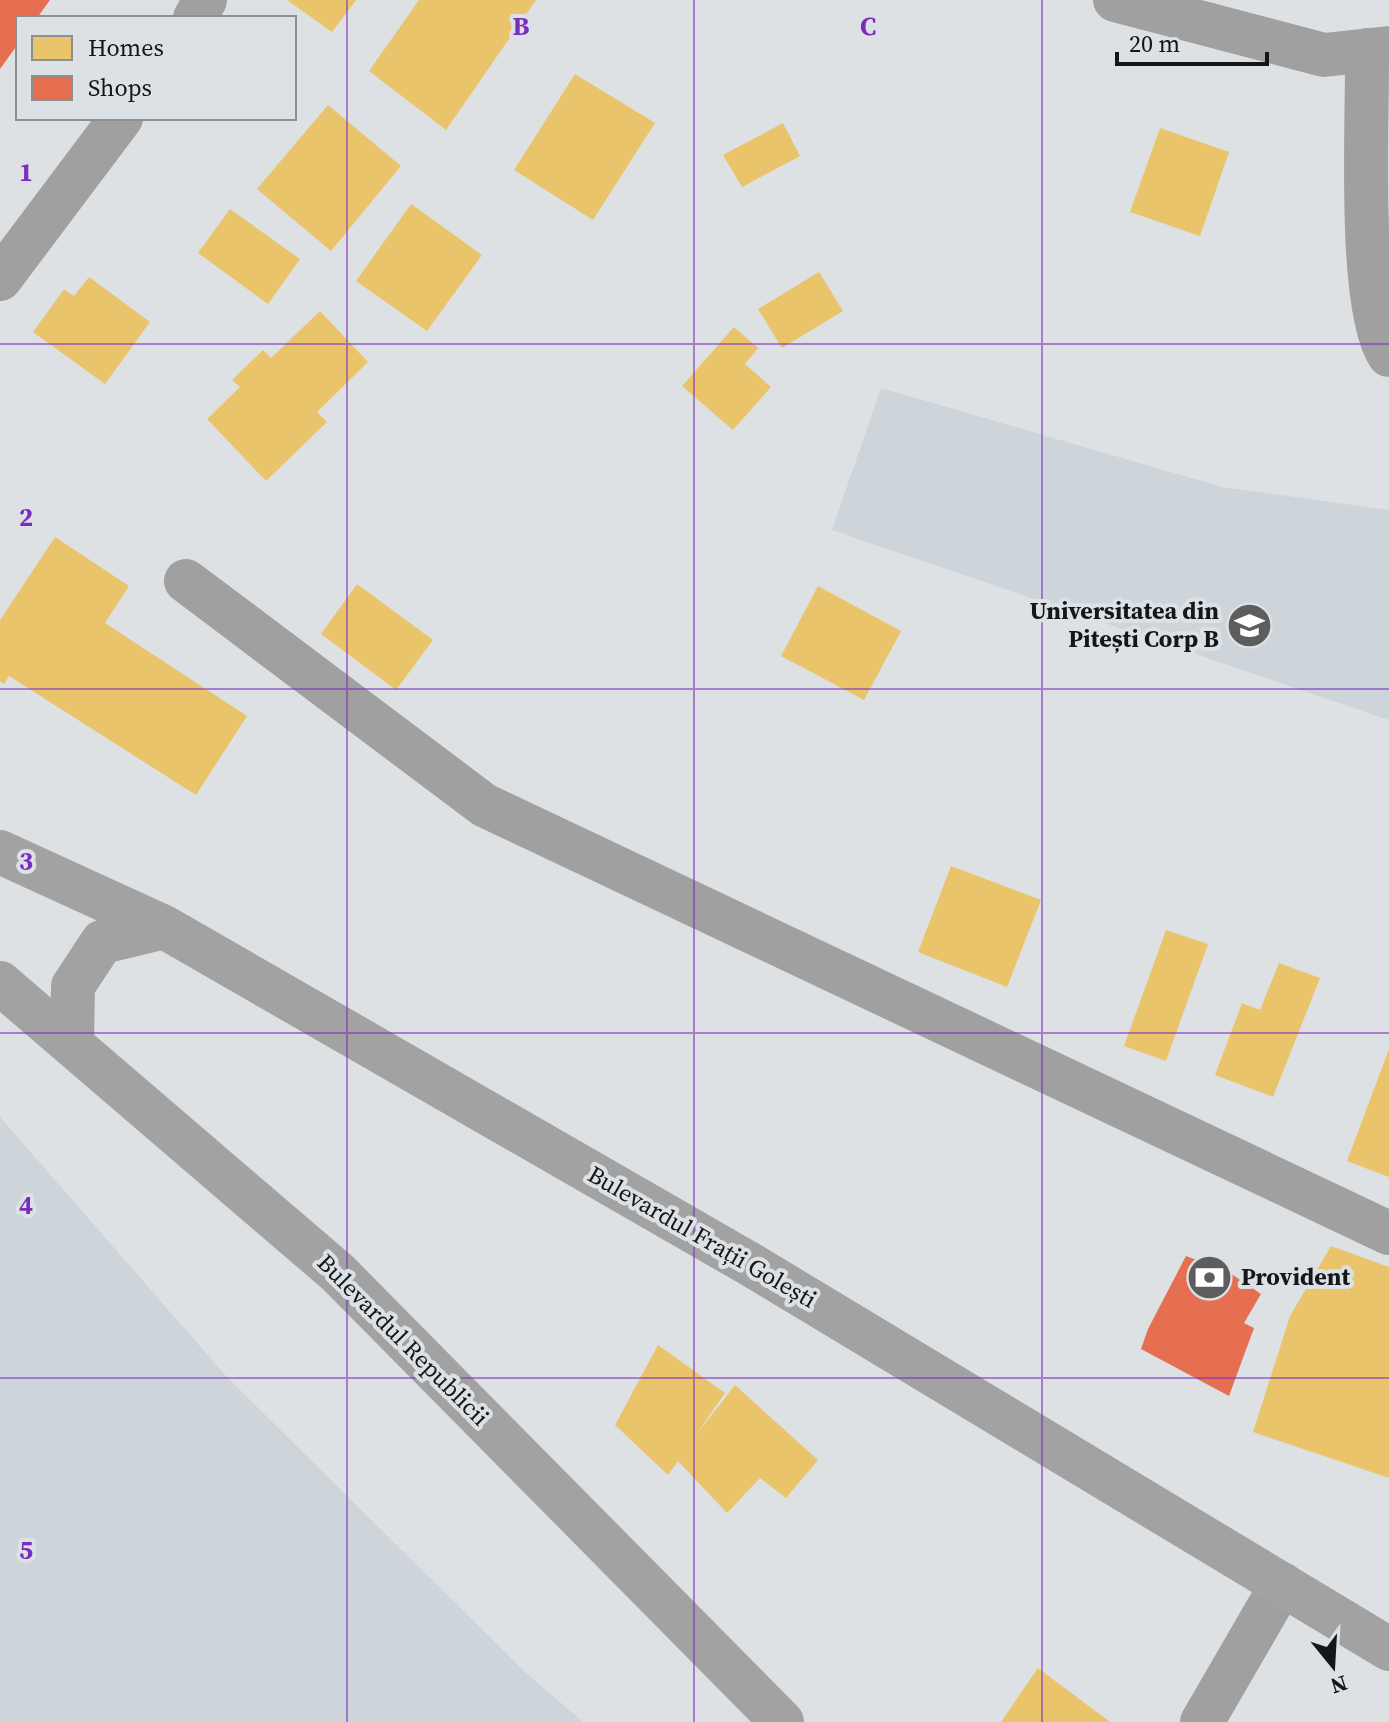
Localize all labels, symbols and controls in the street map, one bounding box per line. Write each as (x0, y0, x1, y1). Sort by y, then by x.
text: B (513, 8, 530, 44)
text: C (860, 8, 876, 44)
legend (16, 16, 296, 120)
scale bar (1117, 16, 1267, 66)
text: 20 m (1129, 27, 1180, 60)
text: Homes (88, 31, 164, 64)
text: Shops (88, 71, 152, 104)
text: 1 (19, 154, 33, 190)
text: 2 (19, 499, 33, 535)
place label: Universitatea din Pitești Corp B (1029, 594, 1219, 655)
school or university icon: Universitatea din Pitești Corp B (1226, 601, 1274, 649)
text: 3 (19, 843, 33, 879)
street label: Bulevardul Frații Golești (582, 1158, 823, 1316)
text: 4 (19, 1187, 33, 1223)
street label: Bulevardul Republicii (310, 1246, 497, 1433)
bank icon: Provident (1186, 1253, 1234, 1301)
place label: Provident (1241, 1260, 1350, 1293)
text: 5 (19, 1532, 33, 1568)
north arrow (1293, 1626, 1373, 1706)
text: N (1327, 1668, 1351, 1702)

